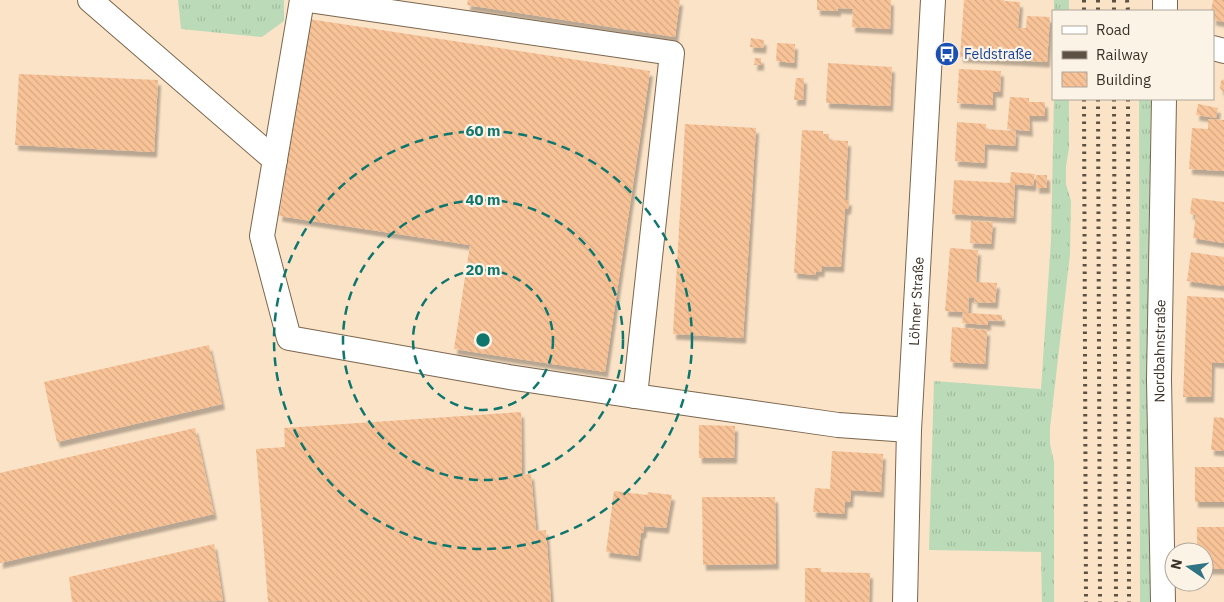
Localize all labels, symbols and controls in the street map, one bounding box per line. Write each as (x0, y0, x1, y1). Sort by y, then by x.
legend (1052, 10, 1214, 100)
text: Road (1096, 20, 1131, 39)
bus stop icon: Feldstraße (934, 41, 960, 67)
place label: Feldstraße (964, 45, 1032, 63)
text: Railway (1096, 45, 1149, 64)
text: Building (1096, 70, 1151, 89)
text: 60 m (466, 121, 500, 140)
text: 40 m (466, 190, 500, 209)
street label: Löhner Straße (905, 256, 928, 346)
text: 20 m (466, 260, 500, 279)
street label: Nordbahnstraße (1150, 299, 1169, 403)
centre of rings (474, 331, 492, 349)
north arrow (1164, 542, 1214, 592)
text: N (1166, 557, 1186, 571)

